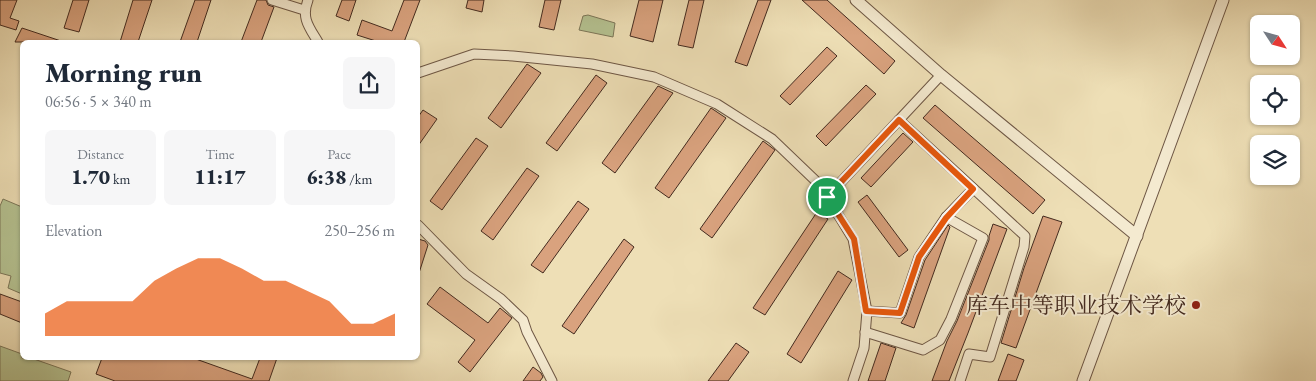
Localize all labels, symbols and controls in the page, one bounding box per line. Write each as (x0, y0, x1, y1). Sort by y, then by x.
north arrow (1250, 15, 1300, 65)
map controls (1250, 15, 1300, 185)
text: Morning run (45, 54, 202, 90)
button: share (343, 57, 395, 109)
button: locate (1250, 75, 1300, 125)
text: 06:56 · 5 × 340 m (45, 91, 152, 112)
button: layers (1250, 135, 1300, 185)
text: Distance (77, 145, 124, 163)
text: Time (205, 145, 235, 163)
text: Pace (328, 145, 351, 163)
text: 1.70 (71, 163, 110, 190)
text: 11:17 (194, 163, 246, 190)
text: 6:38 (306, 163, 346, 190)
text: km (110, 170, 130, 188)
text: /km (346, 170, 372, 188)
pin (806, 176, 848, 218)
icon: arrive (813, 183, 841, 211)
text: Elevation (45, 220, 103, 241)
text: 250–256 m (324, 220, 395, 241)
place label: 库车中等职业技术学校 (966, 291, 1186, 320)
marker: 库车中等职业技术学校 (1190, 299, 1202, 311)

